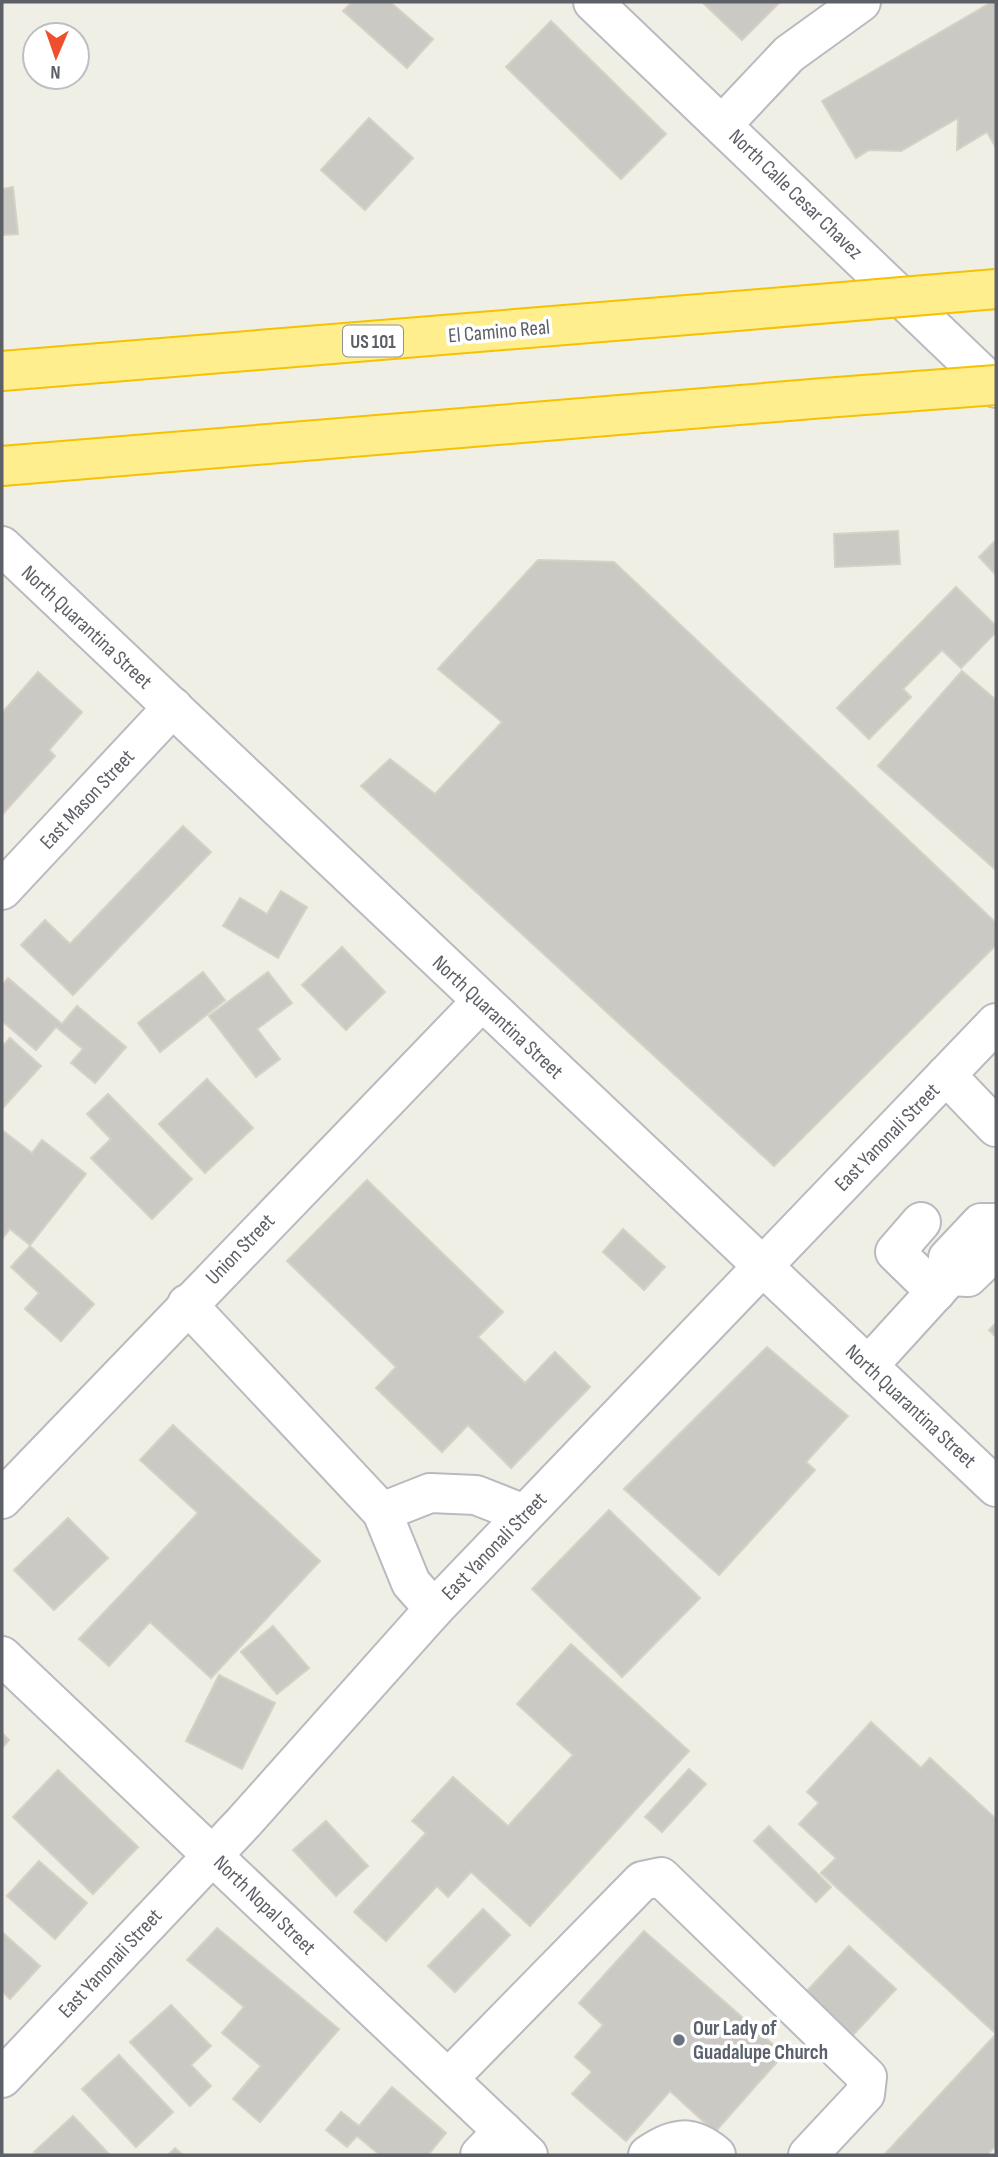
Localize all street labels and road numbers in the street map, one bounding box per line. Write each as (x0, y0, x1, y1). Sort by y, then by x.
street label: North Calle Cesar Chavez (724, 124, 868, 265)
street label: El Camino Real (447, 315, 551, 348)
road number: US 101 (343, 326, 403, 356)
street label: North Quarantina Street (16, 560, 157, 694)
street label: East Mason Street (35, 744, 140, 854)
street label: North Quarantina Street (427, 950, 568, 1084)
street label: East Yanonali Street (830, 1078, 945, 1197)
street label: Union Street (201, 1209, 280, 1290)
street label: North Quarantina Street (840, 1339, 981, 1473)
street label: East Yanonali Street (437, 1487, 552, 1606)
street label: North Nopal Street (208, 1850, 321, 1960)
street label: East Yanonali Street (53, 1904, 167, 2023)

